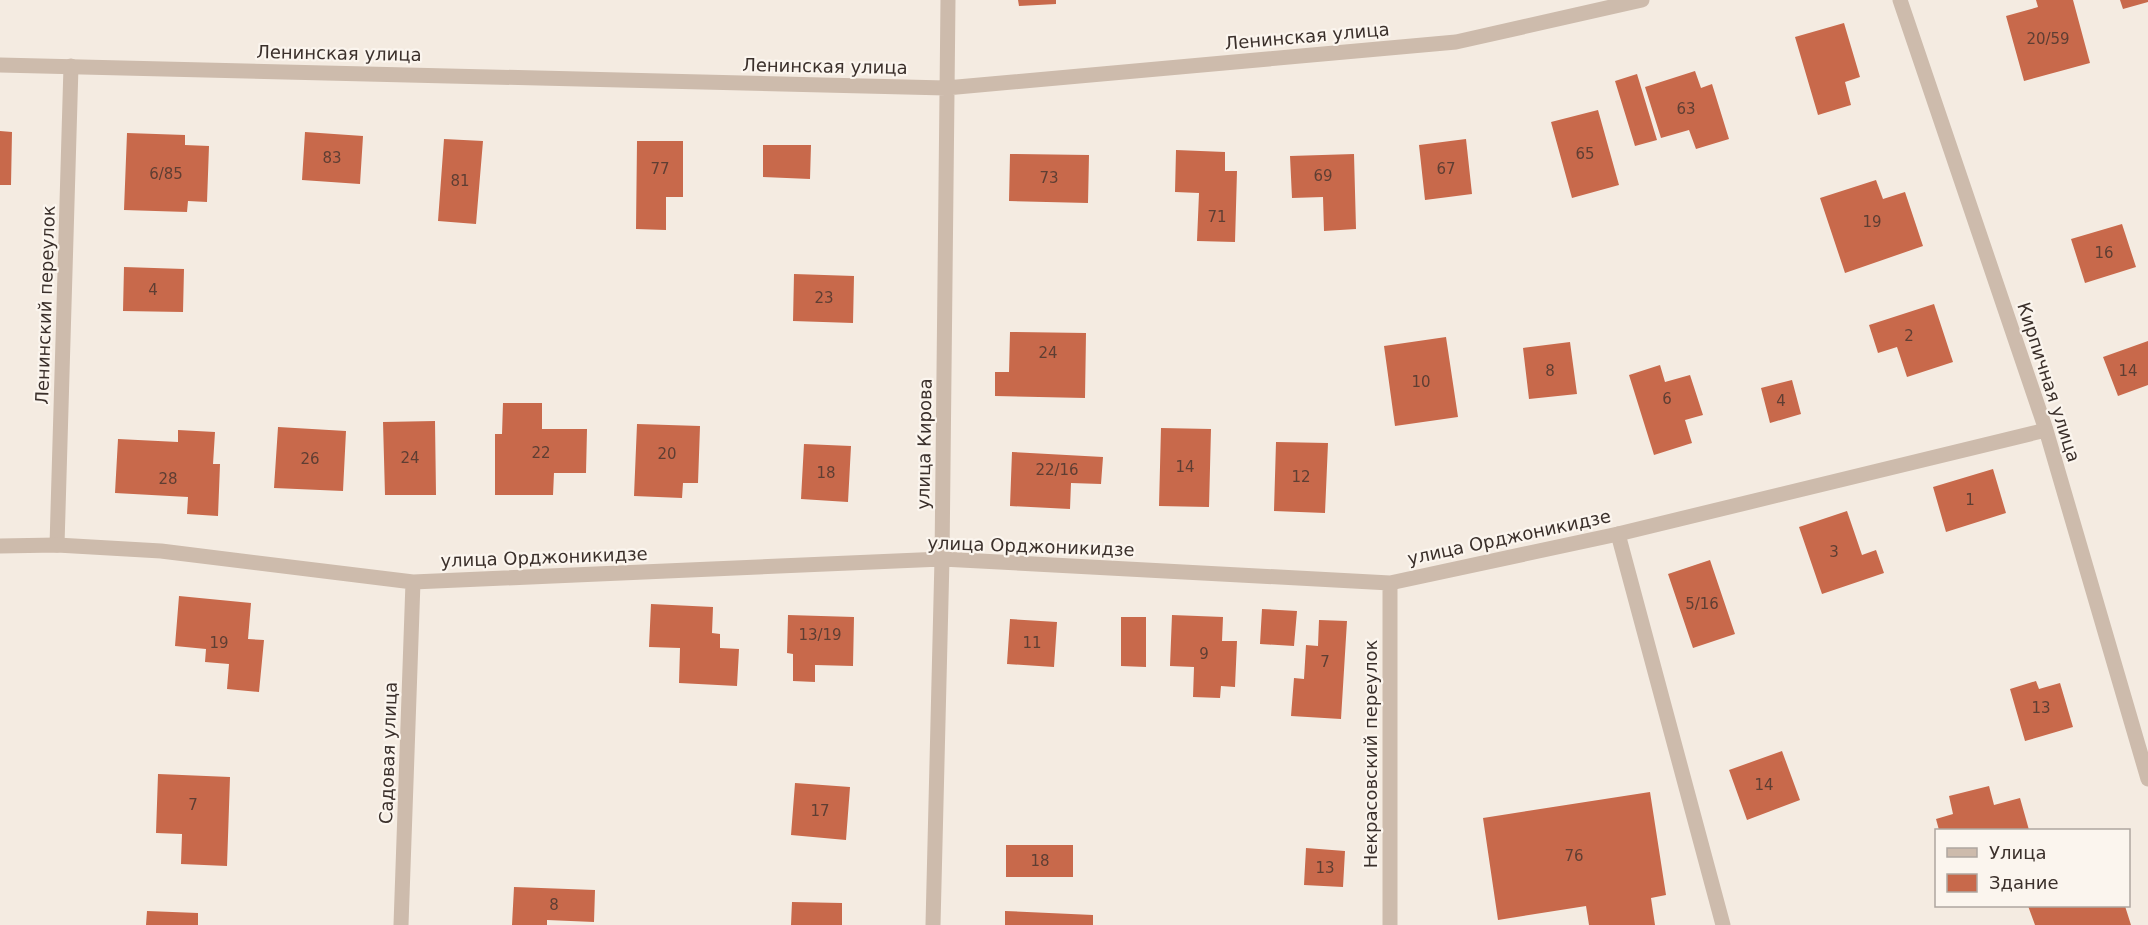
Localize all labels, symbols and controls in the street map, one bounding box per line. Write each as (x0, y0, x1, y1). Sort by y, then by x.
street label: Ленинская улица (1224, 18, 1390, 54)
house number: 20/59 (2026, 30, 2070, 48)
street label: Ленинская улица (256, 41, 422, 65)
street label: Ленинская улица (742, 54, 908, 78)
house number: 63 (1676, 100, 1696, 118)
house number: 65 (1575, 145, 1595, 163)
house number: 83 (322, 149, 342, 167)
house number: 77 (650, 160, 670, 178)
house number: 67 (1436, 160, 1456, 178)
house number: 6/85 (149, 165, 183, 183)
house number: 69 (1313, 167, 1333, 185)
house number: 73 (1039, 169, 1059, 187)
house number: 81 (450, 172, 470, 190)
street label: Ленинский переулок (31, 205, 59, 405)
house number: 71 (1207, 208, 1227, 226)
house number: 19 (1862, 213, 1882, 231)
house number: 16 (2094, 244, 2114, 262)
house number: 4 (148, 281, 158, 299)
house number: 23 (814, 289, 834, 307)
street label: Кирпичная улица (2013, 300, 2085, 464)
house number: 2 (1904, 327, 1914, 345)
house number: 24 (1038, 344, 1058, 362)
house number: 8 (1545, 362, 1555, 380)
house number: 14 (2118, 362, 2138, 380)
house number: 10 (1411, 373, 1431, 391)
street label: улица Кирова (912, 378, 936, 510)
house number: 6 (1662, 390, 1672, 408)
house number: 4 (1776, 392, 1786, 410)
house number: 22 (531, 444, 551, 462)
house number: 20 (657, 445, 677, 463)
house number: 24 (400, 449, 420, 467)
house number: 26 (300, 450, 320, 468)
house number: 14 (1175, 458, 1195, 476)
house number: 22/16 (1035, 461, 1079, 479)
house number: 18 (816, 464, 836, 482)
house number: 12 (1291, 468, 1311, 486)
house number: 28 (158, 470, 178, 488)
house number: 1 (1965, 491, 1975, 509)
street label: улица Орджоникидзе (1405, 505, 1613, 569)
street label: улица Орджоникидзе (927, 532, 1135, 560)
street label: улица Орджоникидзе (440, 543, 648, 571)
house number: 3 (1829, 543, 1839, 561)
house number: 5/16 (1685, 595, 1719, 613)
house number: 13/19 (798, 626, 842, 644)
house number: 19 (209, 634, 229, 652)
house number: 11 (1022, 634, 1042, 652)
street label: Некрасовский переулок (1360, 640, 1381, 868)
house number: 9 (1199, 645, 1209, 663)
house number: 7 (1320, 653, 1330, 671)
street label: Садовая улица (375, 681, 401, 825)
house number: 13 (2031, 699, 2051, 717)
house number: 14 (1754, 776, 1774, 794)
house number: 7 (188, 796, 198, 814)
house number: 17 (810, 802, 830, 820)
legend (1935, 829, 2130, 907)
text: Улица (1989, 842, 2046, 863)
house number: 76 (1564, 847, 1584, 865)
house number: 18 (1030, 852, 1050, 870)
house number: 13 (1315, 859, 1335, 877)
text: Здание (1989, 872, 2059, 893)
house number: 8 (549, 896, 559, 914)

